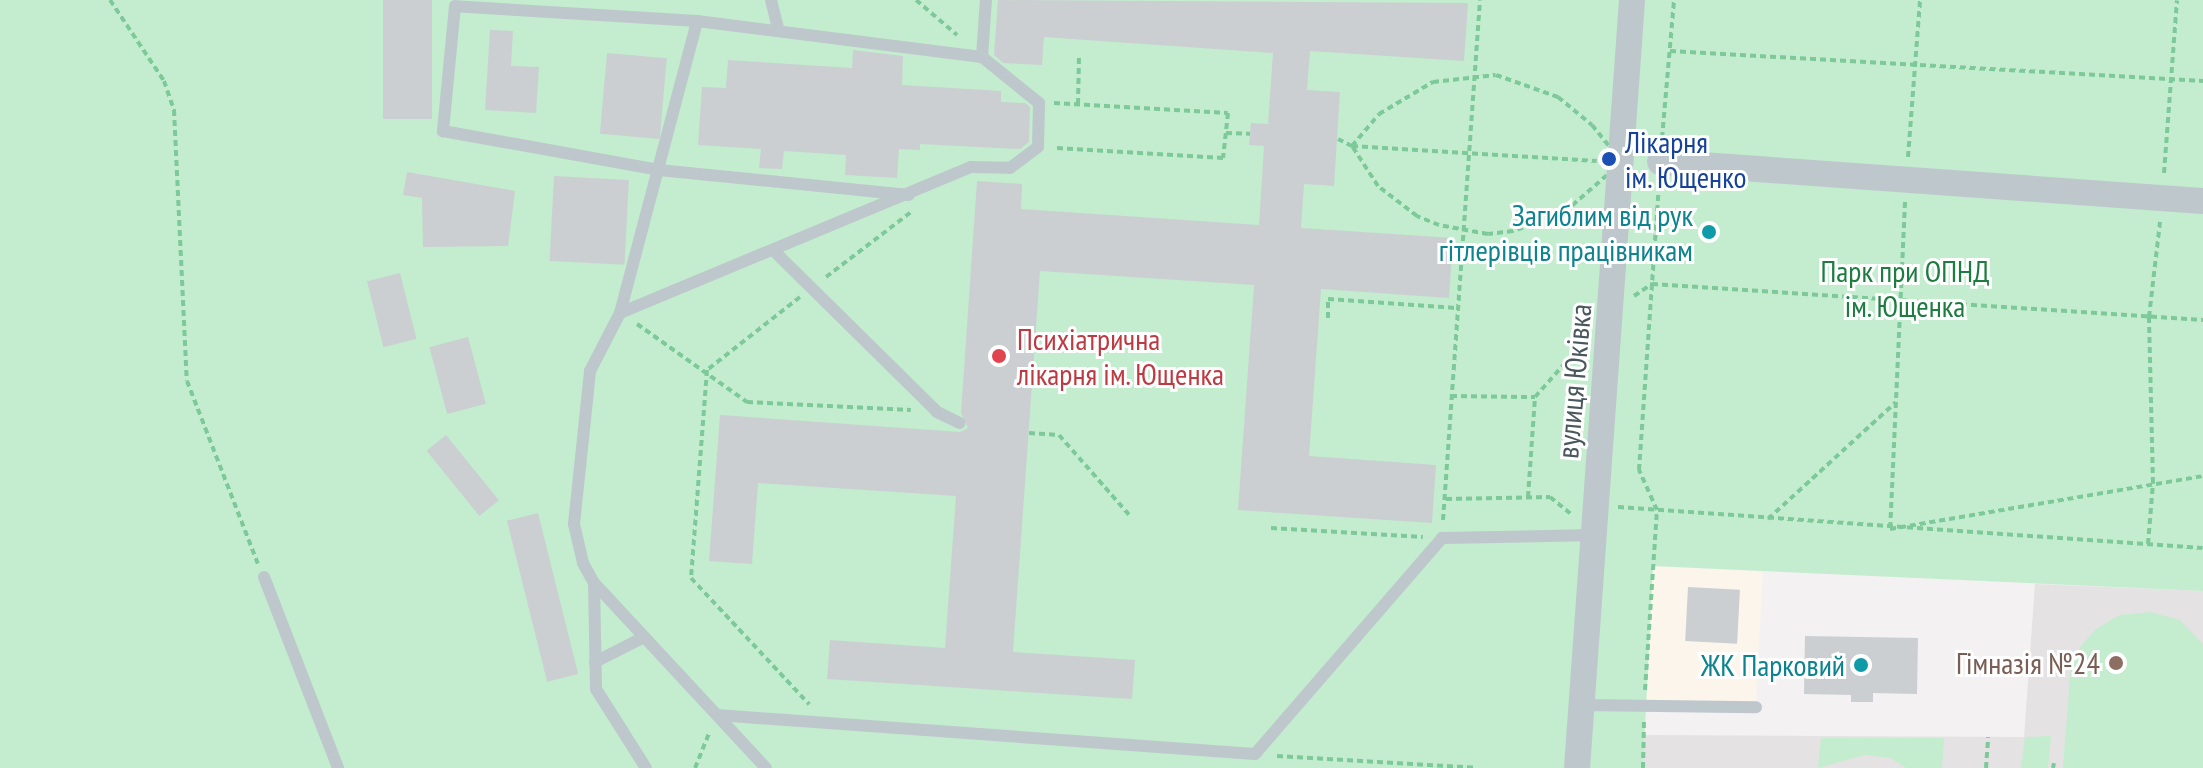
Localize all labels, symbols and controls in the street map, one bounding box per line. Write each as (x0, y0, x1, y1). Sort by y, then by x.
place label: Лікарня ім. Ющенко (1625, 124, 1748, 194)
marker: Лікарня ім. Ющенко (1600, 150, 1618, 168)
place label: Загиблим від рук гітлерівців працівникам (1439, 197, 1693, 268)
marker: Загиблим від рук гітлерівців працівникам (1700, 223, 1718, 241)
park label: Парк при ОПНД ім. Ющенка (1821, 253, 1989, 324)
street label: вулиця Юківка (1549, 302, 1599, 460)
place label: Психіатрична лікарня ім. Ющенка (1017, 321, 1226, 392)
marker: Психіатрична лікарня ім. Ющенка (988, 345, 1010, 367)
place label: Гімназія №24 (1956, 645, 2100, 681)
place label: ЖК Парковий (1701, 647, 1845, 683)
marker: Гімназія №24 (2107, 654, 2125, 672)
marker: ЖК Парковий (1852, 656, 1870, 674)

